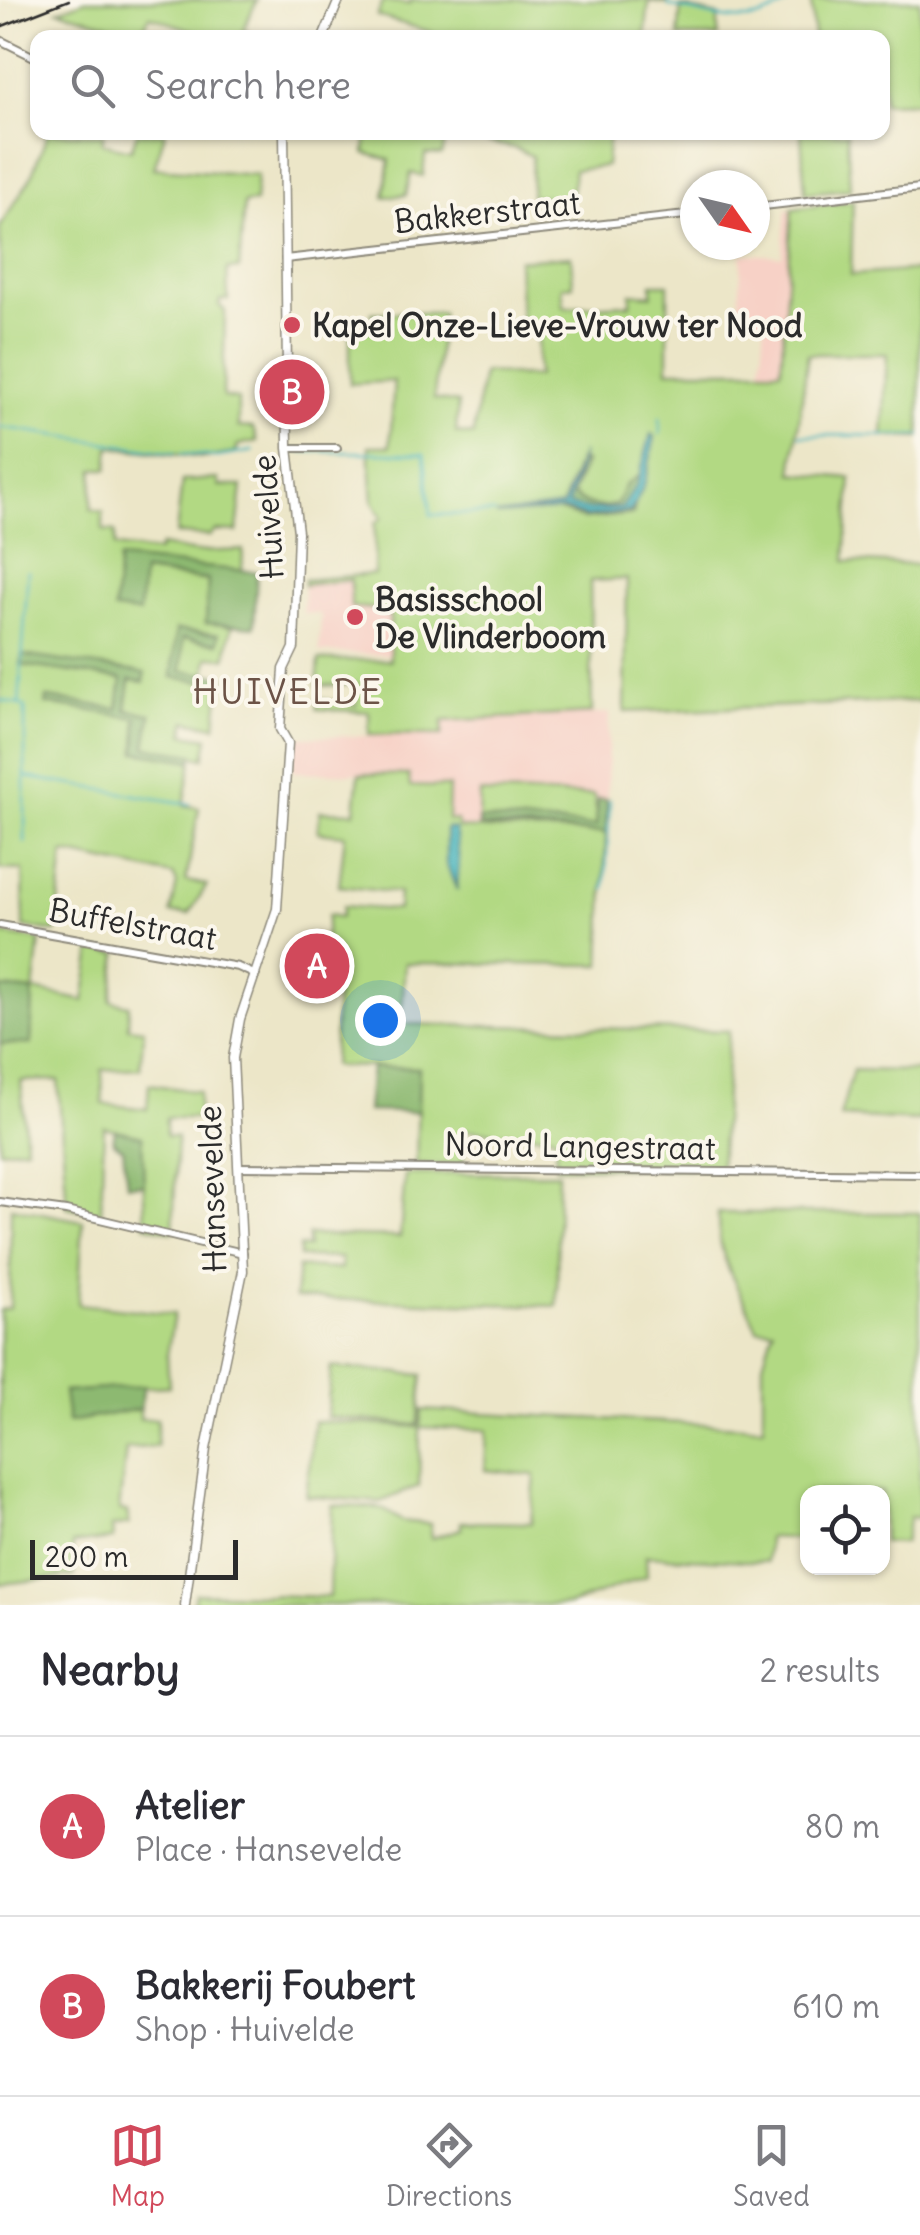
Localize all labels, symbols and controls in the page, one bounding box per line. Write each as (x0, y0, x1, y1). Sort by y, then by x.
search box (30, 30, 890, 140)
icon: search (65, 58, 120, 113)
text: Search here (145, 62, 351, 109)
north arrow (680, 170, 770, 260)
street label: Bakkerstraat (392, 182, 582, 242)
place label: Kapel Onze-Lieve-Vrouw ter Nood (312, 305, 803, 346)
marker: Kapel Onze-Lieve-Vrouw ter Nood (281, 314, 303, 336)
pin: B (260, 354, 324, 430)
street label: Huivelde (243, 453, 293, 581)
place label: Basisschool De Vlinderboom (375, 579, 606, 657)
marker: Basisschool De Vlinderboom (344, 606, 366, 628)
district label: HUIVELDE (192, 669, 384, 713)
street label: Buffelstraat (46, 889, 220, 959)
pin: A (284, 928, 350, 1004)
your location (355, 995, 406, 1046)
street label: Hansevelde (189, 1105, 235, 1273)
street label: Noord Langestraat (444, 1123, 716, 1169)
map controls (800, 1485, 890, 1575)
button: locate (800, 1485, 890, 1575)
scale bar (30, 1535, 238, 1580)
text: 200 m (45, 1539, 128, 1575)
text: Nearby (40, 1644, 179, 1696)
text: 2 results (760, 1650, 880, 1691)
text: Atelier (135, 1782, 245, 1829)
text: A (62, 1806, 83, 1847)
text: 80 m (805, 1806, 880, 1847)
text: Place · Hansevelde (135, 1829, 402, 1870)
text: Bakkerij Foubert (135, 1962, 415, 2009)
text: B (62, 1986, 83, 2027)
text: 610 m (792, 1986, 880, 2027)
text: Shop · Huivelde (135, 2009, 355, 2050)
tab: Map (110, 2118, 165, 2214)
tab: Directions (386, 2118, 512, 2214)
tab: Saved (733, 2118, 810, 2214)

